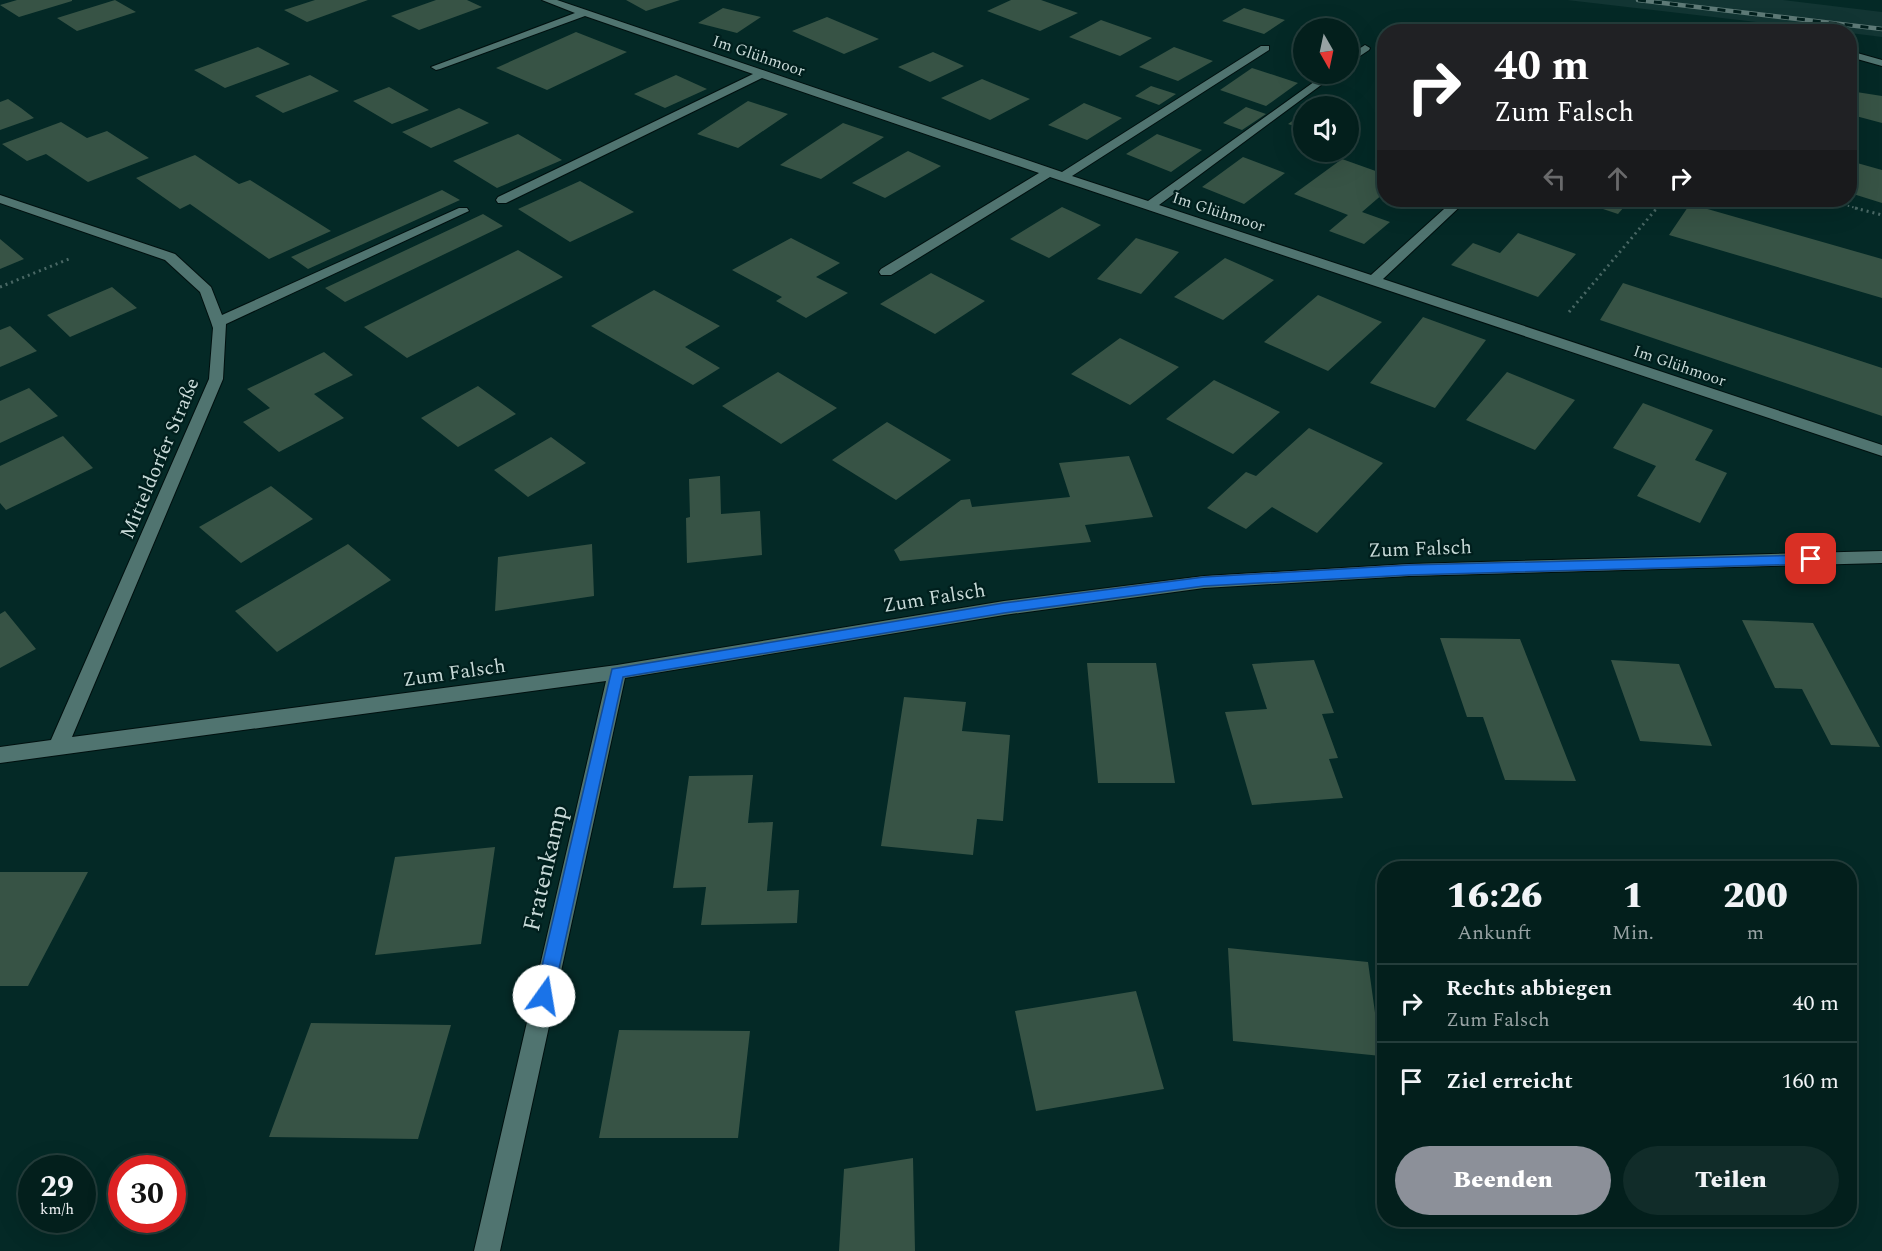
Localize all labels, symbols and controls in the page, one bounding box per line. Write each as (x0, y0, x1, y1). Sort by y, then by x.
north arrow (1293, 18, 1359, 84)
map controls (1293, 18, 1359, 162)
street label: Im Glühmoor (709, 29, 808, 83)
text: 40 m (1494, 35, 1589, 98)
icon: right (1395, 48, 1473, 126)
text: Zum Falsch (1494, 92, 1634, 134)
button: sound (1293, 96, 1359, 162)
icon: left (1538, 162, 1571, 195)
icon: ahead (1601, 162, 1634, 195)
icon: right (1664, 162, 1697, 195)
street label: Im Glühmoor (1169, 186, 1268, 238)
street label: Im Glühmoor (1630, 339, 1729, 393)
street label: Mitteldorfer Straße (112, 373, 207, 544)
street label: Zum Falsch (1368, 532, 1472, 566)
pin (1785, 533, 1836, 584)
icon: arrive (1794, 542, 1827, 575)
street label: Zum Falsch (881, 575, 988, 621)
street label: Zum Falsch (401, 651, 508, 695)
street label: Fratenkamp (514, 802, 578, 935)
text: 16:26 (1446, 869, 1543, 924)
text: 1 (1622, 869, 1644, 924)
text: 200 (1723, 869, 1788, 924)
text: Ankunft (1457, 918, 1532, 948)
text: Min. (1612, 918, 1654, 948)
text: m (1747, 918, 1764, 948)
position arrow (512, 964, 576, 1028)
text: Rechts abbiegen (1446, 972, 1612, 1005)
icon: right (1395, 987, 1428, 1020)
text: 40 m (1793, 987, 1839, 1020)
text: Zum Falsch (1446, 1005, 1550, 1035)
icon: arrive (1395, 1065, 1428, 1098)
text: Ziel erreicht (1446, 1065, 1573, 1098)
text: 160 m (1782, 1065, 1839, 1098)
button: Beenden (1395, 1146, 1611, 1215)
button: Teilen (1623, 1146, 1839, 1215)
speed limit sign: 30 (108, 1155, 186, 1233)
text: 29 (40, 1164, 74, 1210)
text: km/h (40, 1198, 74, 1221)

